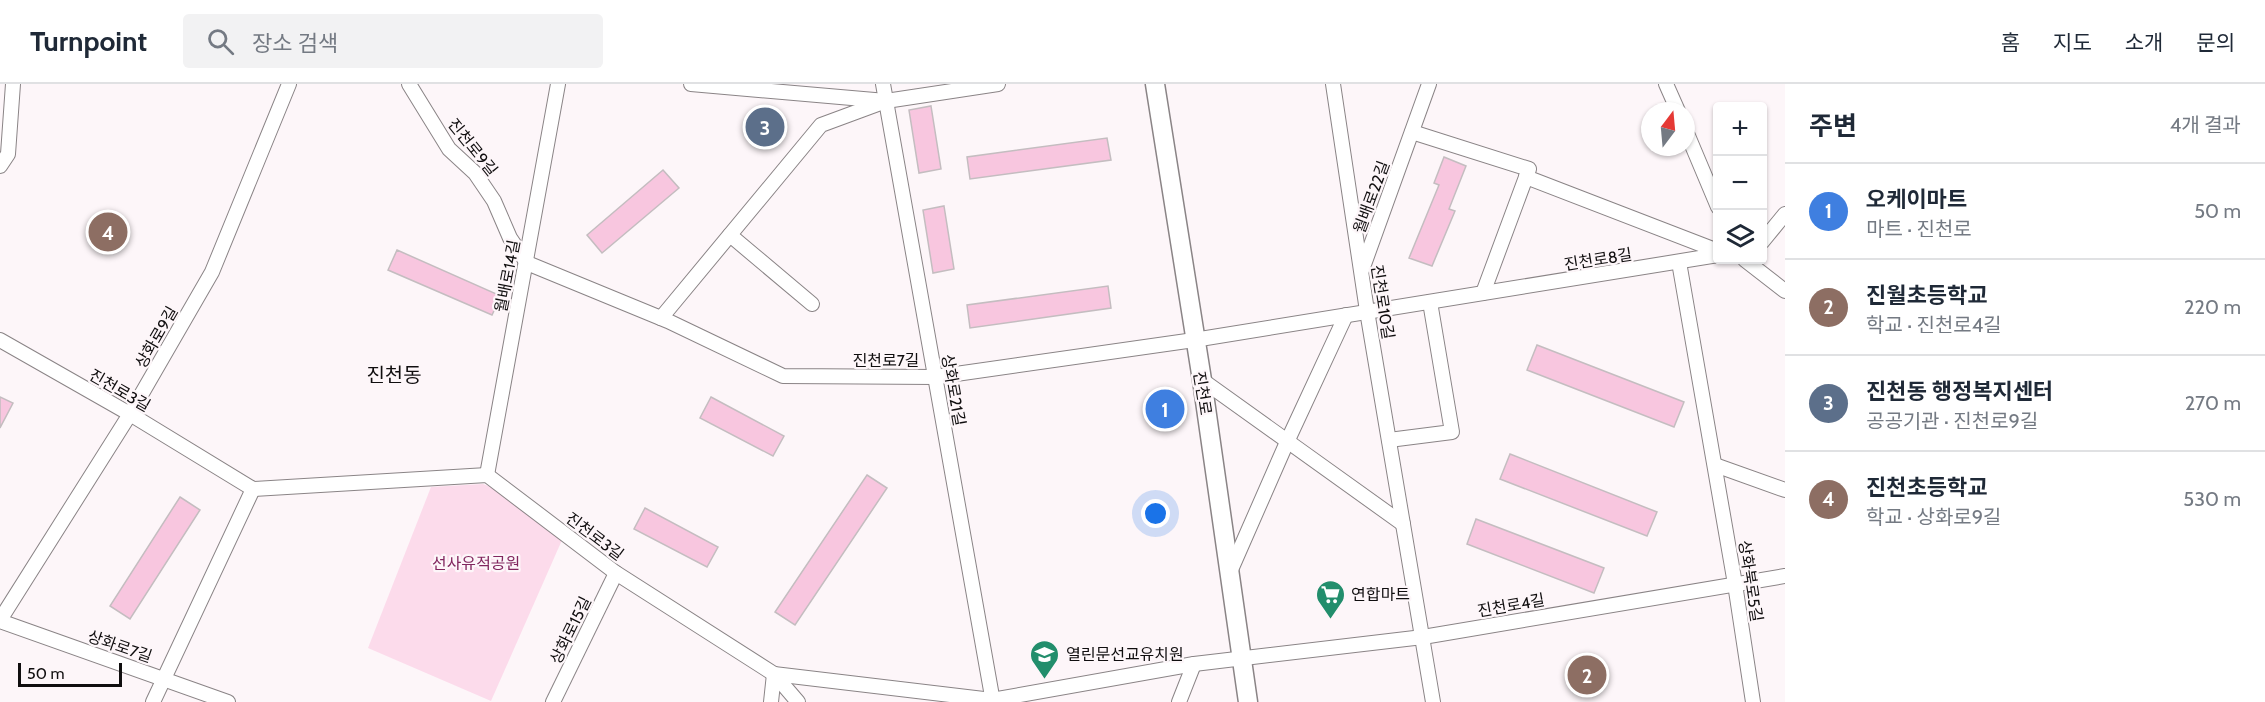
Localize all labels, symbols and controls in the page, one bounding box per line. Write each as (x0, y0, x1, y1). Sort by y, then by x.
search box (183, 14, 603, 68)
text: Turnpoint (30, 24, 147, 58)
icon: search (204, 25, 237, 58)
text: 장소 검색 (252, 30, 338, 57)
text: 홈 (2001, 30, 2020, 55)
text: 지도 (2053, 30, 2092, 55)
text: 소개 (2125, 30, 2163, 55)
text: 문의 (2196, 30, 2235, 55)
north arrow (1641, 102, 1695, 156)
map controls (1713, 102, 1767, 264)
button: + (1713, 102, 1767, 156)
pin: 3 (746, 104, 784, 150)
text: 주변 (1809, 110, 1857, 142)
text: 4개 결과 (2170, 113, 2241, 137)
street label: 진천로9길 (444, 115, 501, 180)
button: − (1713, 156, 1767, 210)
street label: 월배로22길 (1350, 158, 1393, 236)
text: 오케이마트 (1866, 186, 1967, 213)
text: 1 (1825, 199, 1832, 223)
text: 50 m (2194, 199, 2241, 223)
pin: 4 (88, 210, 128, 254)
button: layers (1713, 210, 1767, 264)
text: 마트 · 진천로 (1866, 217, 1972, 241)
street label: 월배로14길 (491, 238, 524, 314)
street label: 진천로8길 (1563, 245, 1633, 274)
street label: 진천로10길 (1367, 263, 1398, 341)
text: 진월초등학교 (1866, 282, 1987, 309)
text: 2 (1823, 295, 1834, 319)
text: 220 m (2184, 295, 2241, 319)
street label: 상화로9길 (131, 303, 182, 371)
text: 학교 · 진천로4길 (1866, 313, 2002, 337)
street label: 진천로7길 (853, 351, 919, 370)
street label: 상화로21길 (938, 353, 969, 427)
district label: 진천동 (366, 363, 422, 387)
street label: 진천로3길 (86, 365, 154, 416)
street label: 진천로 (1190, 370, 1215, 417)
text: 진천동 행정복지센터 (1866, 378, 2053, 405)
pin: 1 (1146, 386, 1184, 432)
text: 3 (1823, 391, 1834, 415)
text: 270 m (2185, 391, 2241, 415)
text: 공공기관 · 진천로9길 (1866, 409, 2038, 433)
text: 진천초등학교 (1866, 474, 1987, 501)
text: 4 (1822, 487, 1835, 511)
text: 530 m (2183, 487, 2241, 511)
your location (1141, 499, 1170, 528)
text: 학교 · 상화로9길 (1866, 505, 2002, 529)
street label: 진천로3길 (562, 508, 627, 564)
street label: 상화북로5길 (1735, 539, 1766, 623)
park label: 선사유적공원 (432, 554, 520, 573)
supermarket icon: 연합마트 (1314, 578, 1346, 620)
place label: 연합마트 (1351, 585, 1410, 604)
street label: 진천로4길 (1476, 590, 1546, 621)
street label: 상화로15길 (546, 593, 595, 667)
street label: 상화로7길 (85, 627, 155, 666)
school or university icon: 열린문선교유치원 (1029, 638, 1061, 680)
place label: 열린문선교유치원 (1066, 645, 1184, 664)
pin: 2 (1568, 652, 1606, 698)
scale bar (18, 660, 122, 688)
text: 50 m (27, 664, 64, 683)

